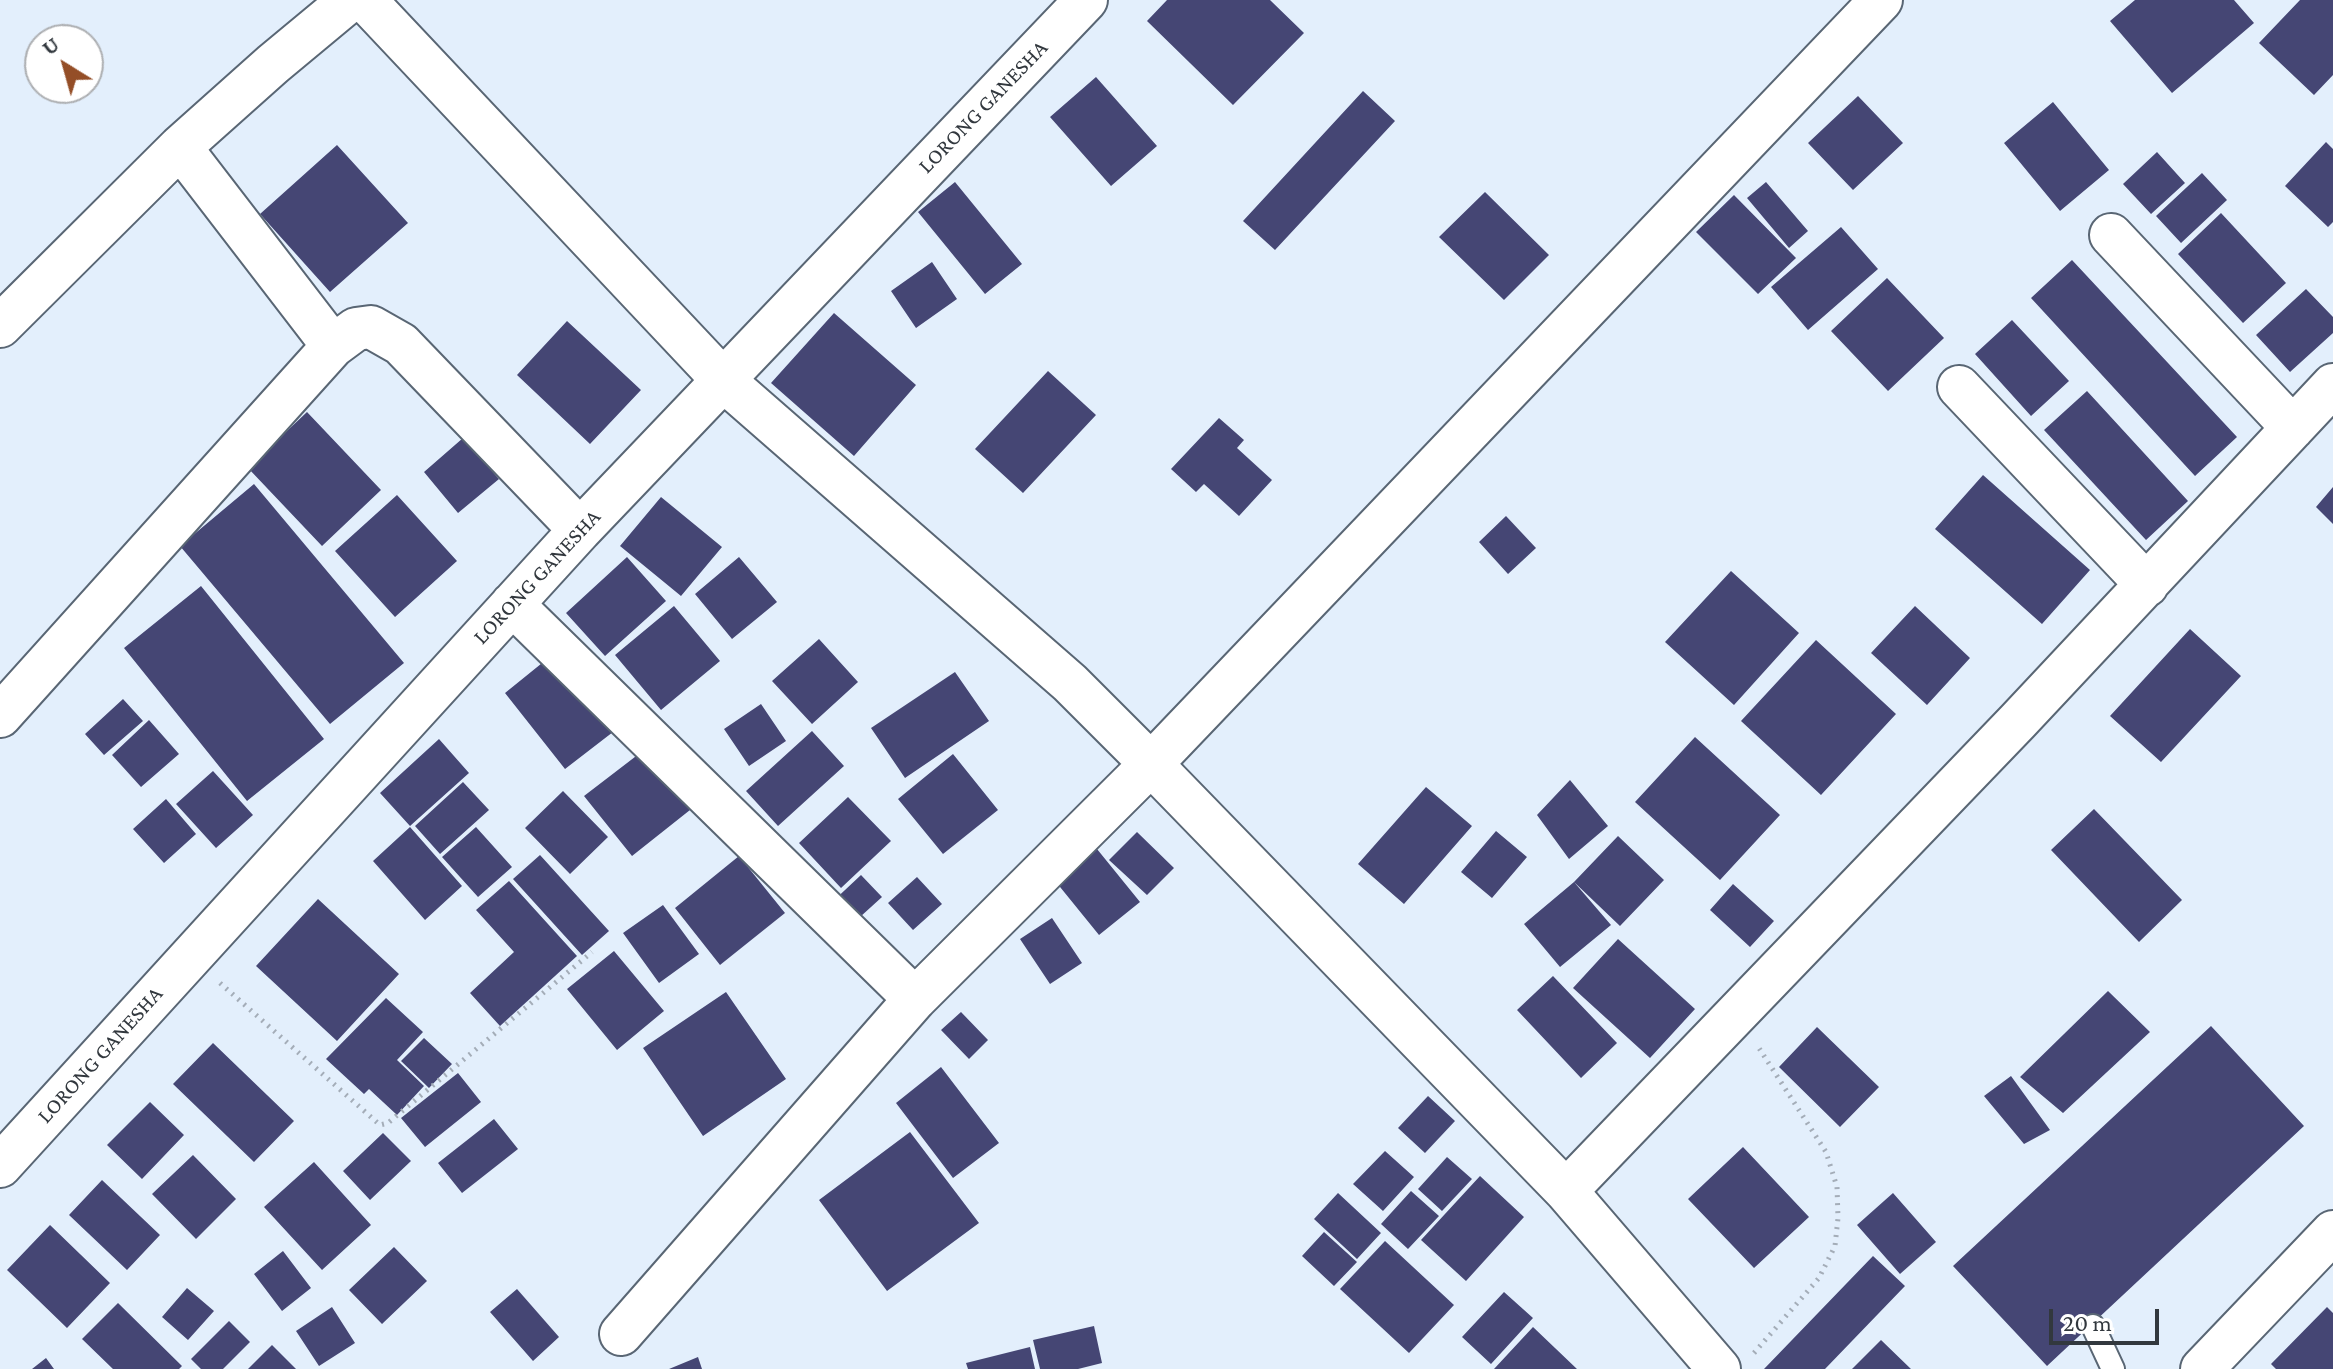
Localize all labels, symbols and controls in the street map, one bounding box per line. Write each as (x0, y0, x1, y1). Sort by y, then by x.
north arrow (24, 24, 104, 104)
text: U (37, 32, 64, 61)
street label: LORONG GANESHA (913, 35, 1053, 179)
street label: LORONG GANESHA (468, 504, 606, 650)
street label: LORONG GANESHA (32, 981, 168, 1129)
scale bar (2053, 1293, 2163, 1343)
text: 20 m (2063, 1309, 2112, 1336)

